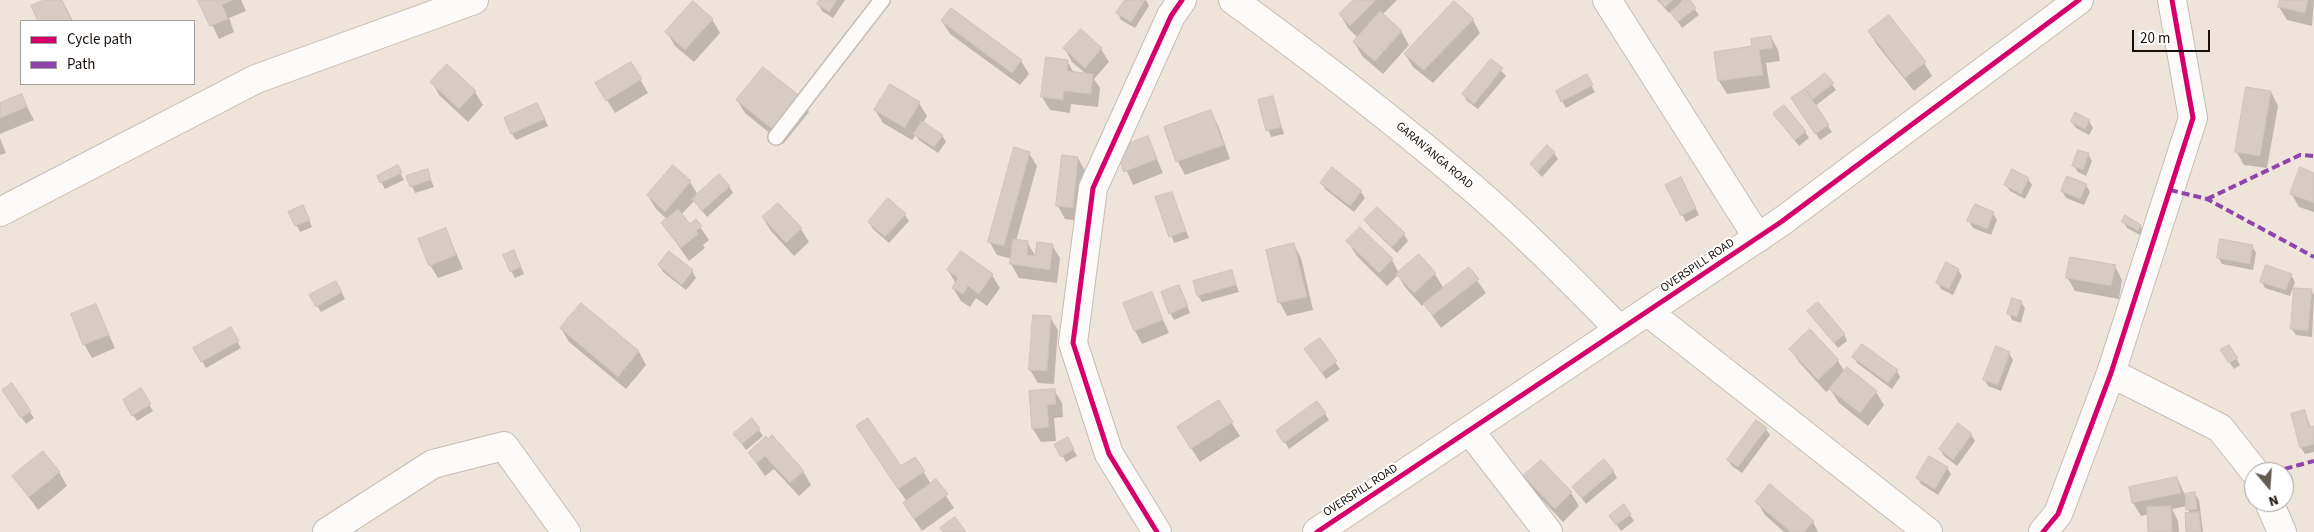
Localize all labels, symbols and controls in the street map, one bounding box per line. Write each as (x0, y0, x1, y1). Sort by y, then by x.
legend (20, 20, 195, 85)
scale bar (2134, 20, 2212, 52)
text: 20 m (2140, 28, 2170, 49)
text: Cycle path (67, 29, 132, 50)
text: Path (67, 54, 95, 75)
street label: GARAN'ANGA ROAD (1392, 120, 1476, 192)
street label: OVERSPILL ROAD (1658, 236, 1738, 296)
street label: OVERSPILL ROAD (1321, 462, 1401, 520)
north arrow (2244, 462, 2294, 512)
text: N (2266, 489, 2281, 511)

